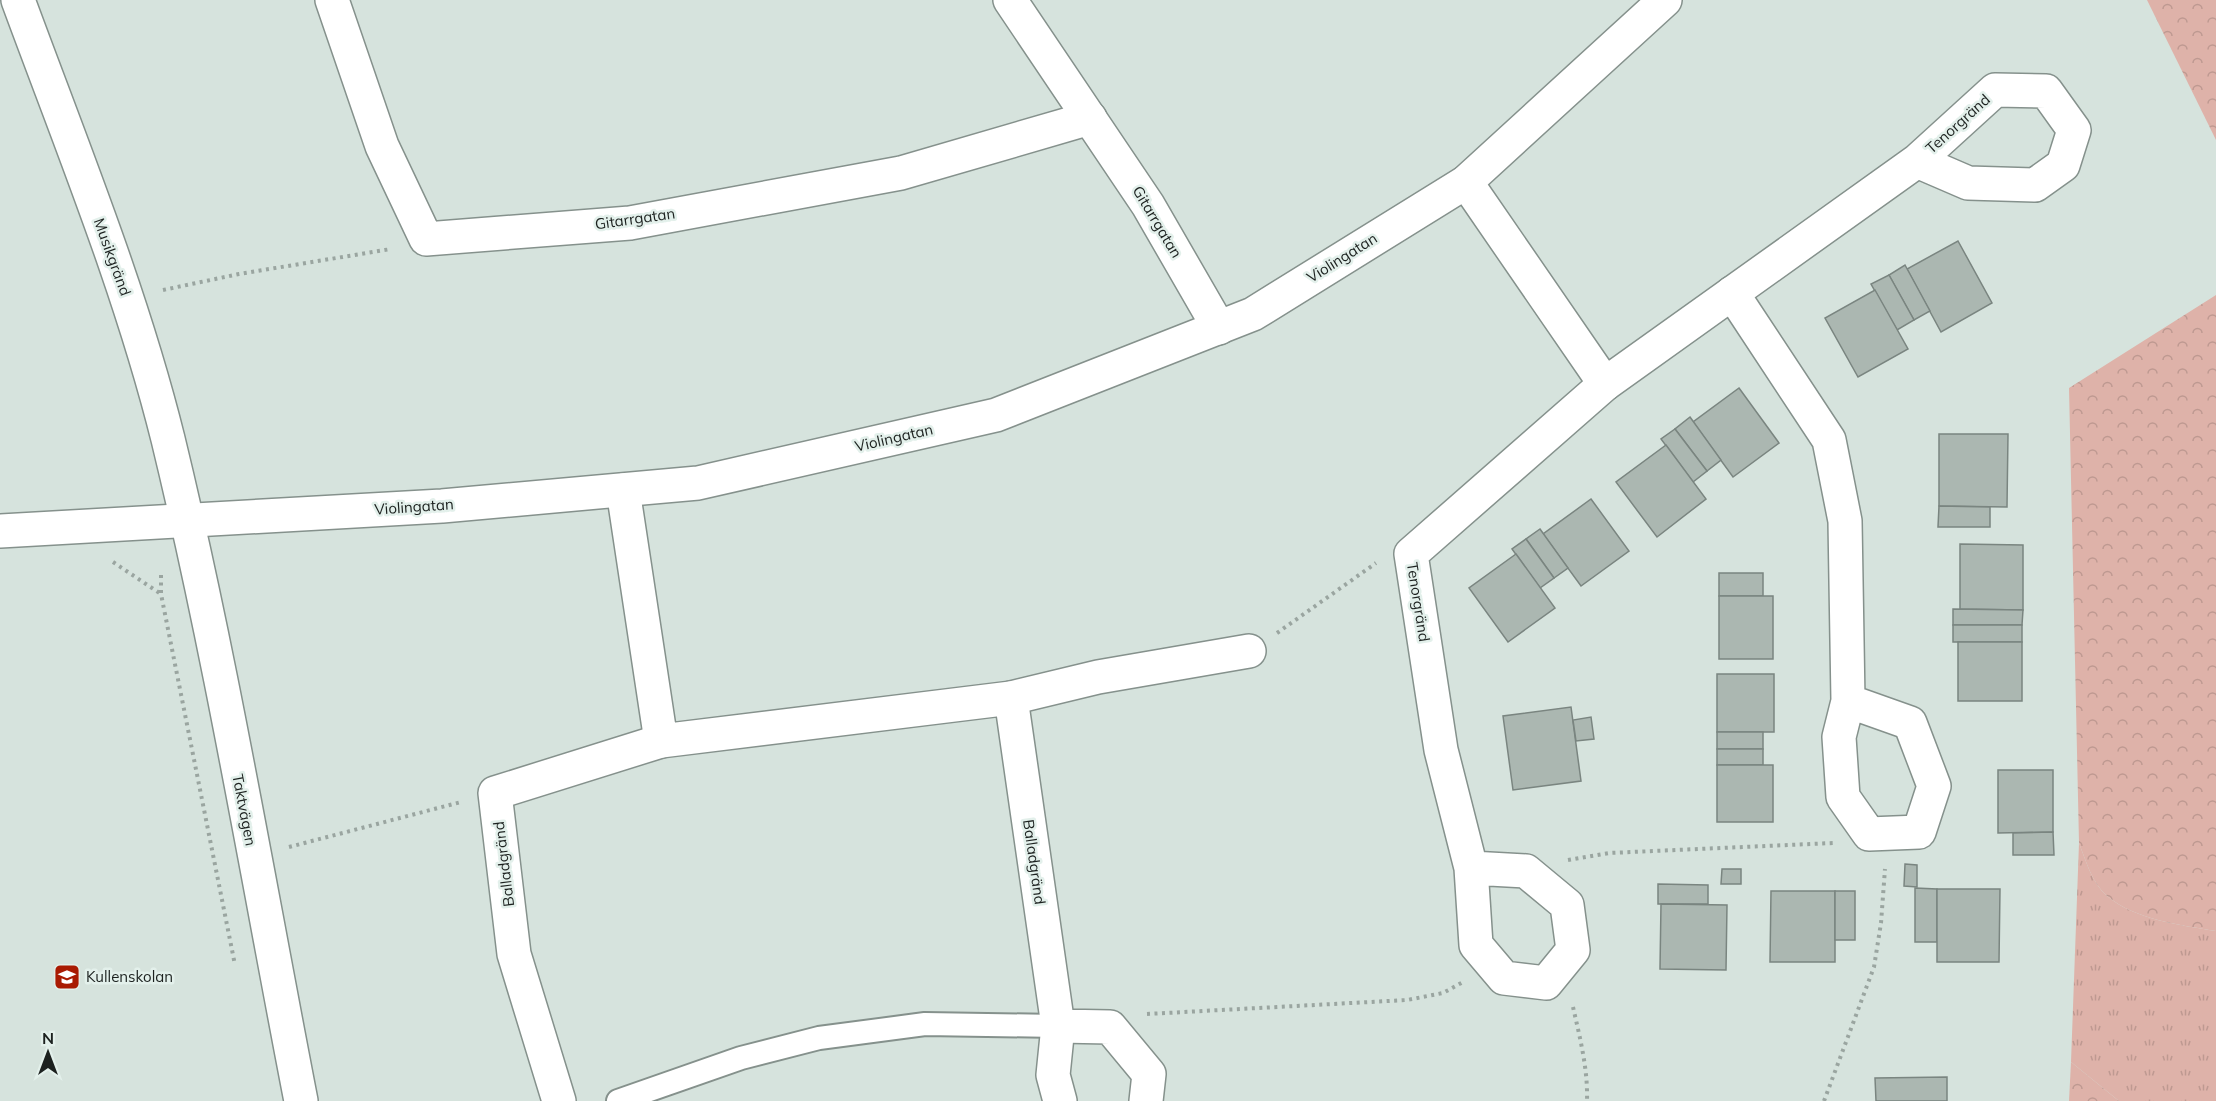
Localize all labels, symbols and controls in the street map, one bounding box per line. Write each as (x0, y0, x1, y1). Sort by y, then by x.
street label: Tenorgränd (1922, 90, 1994, 157)
street label: Gitarrgatan (1129, 182, 1186, 261)
street label: Gitarrgatan (594, 203, 676, 234)
street label: Musikgränd (90, 215, 135, 298)
street label: Violingatan (1303, 228, 1381, 287)
street label: Violingatan (853, 419, 935, 456)
street label: Violingatan (374, 494, 454, 519)
street label: Tenorgränd (1403, 561, 1434, 643)
street label: Taktvägen (228, 772, 261, 847)
street label: Balladgränd (1019, 818, 1050, 906)
street label: Balladgränd (489, 820, 518, 908)
school or university icon: Kullenskolan (52, 962, 82, 992)
place label: Kullenskolan (86, 967, 173, 986)
north arrow (18, 1023, 78, 1083)
text: N (42, 1028, 54, 1048)

